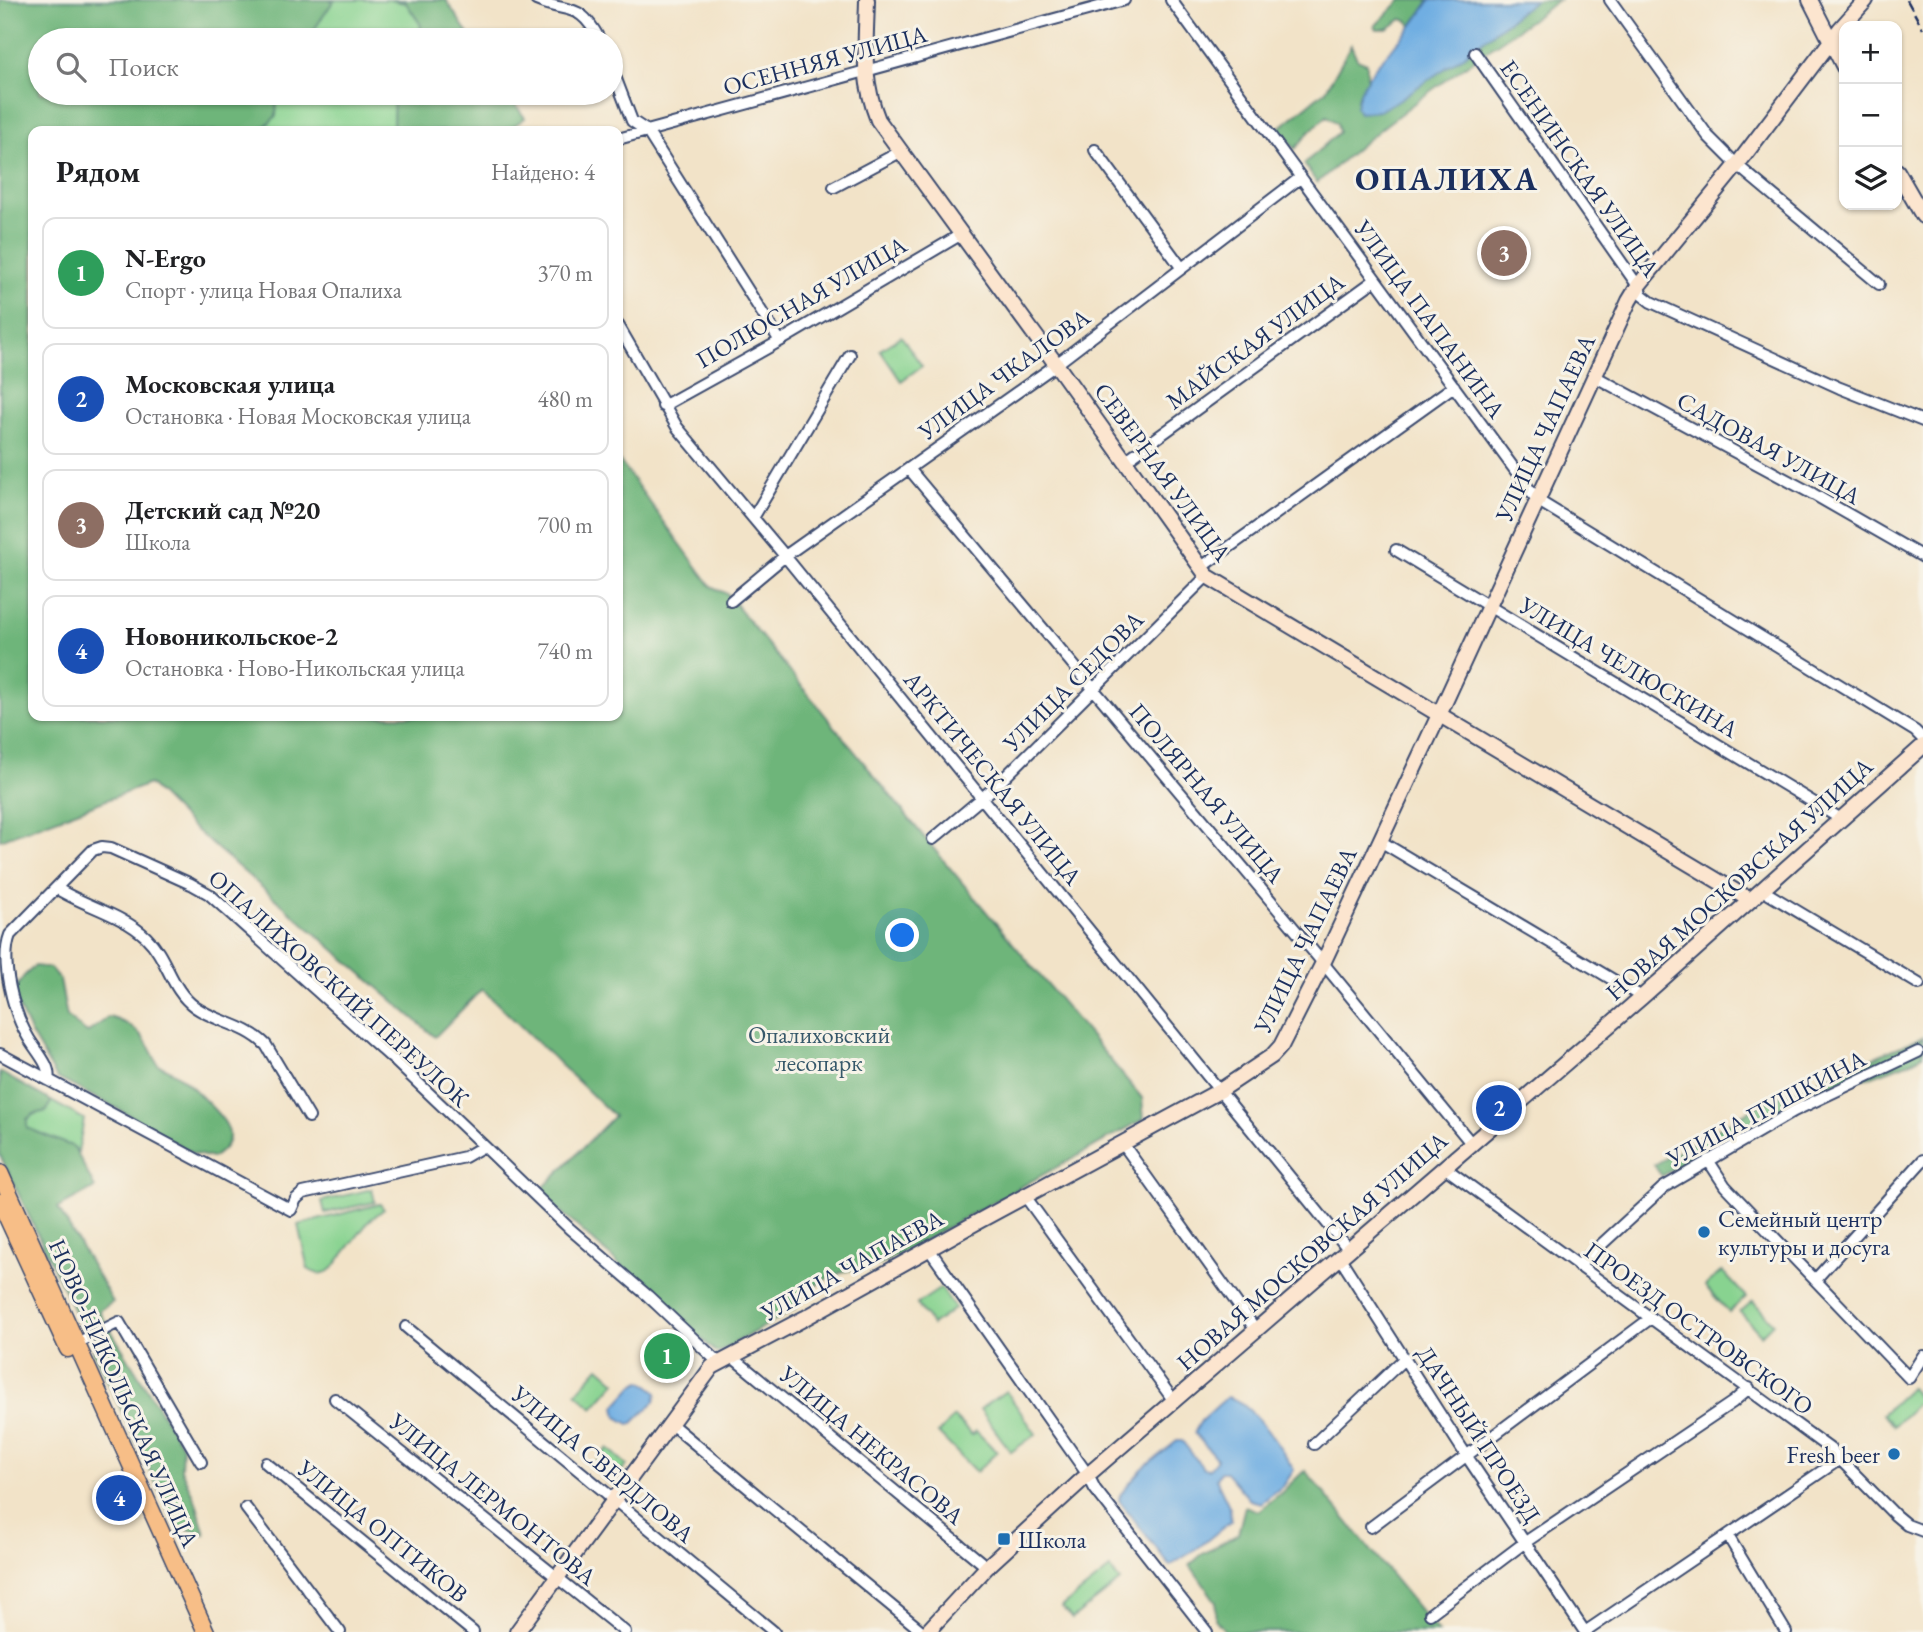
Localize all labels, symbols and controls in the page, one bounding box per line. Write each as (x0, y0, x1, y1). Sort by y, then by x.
street label: ОСЕННЯЯ УЛИЦА (720, 18, 931, 102)
map controls (1839, 21, 1902, 210)
button: + (1839, 21, 1902, 84)
search box (28, 28, 623, 105)
icon: search (52, 48, 90, 86)
text: Поиск (108, 50, 179, 84)
street label: ЕСЕНИНСКАЯ УЛИЦА (1493, 53, 1667, 283)
button: − (1839, 84, 1902, 147)
button: layers (1839, 147, 1902, 210)
text: Рядом (56, 152, 140, 191)
text: Найдено: 4 (491, 157, 595, 187)
district label: ОПАЛИХА (1355, 158, 1539, 200)
street label: УЛИЦА ПАПАНИНА (1347, 213, 1513, 425)
pin: 3 (1481, 227, 1527, 279)
street label: ПОЛЮСНАЯ УЛИЦА (690, 229, 912, 375)
text: N-Ergo (125, 241, 206, 275)
text: 1 (75, 258, 87, 288)
text: 370 m (537, 258, 593, 288)
street label: МАЙСКАЯ УЛИЦА (1160, 266, 1351, 416)
text: Спорт · улица Новая Опалиха (125, 275, 402, 305)
street label: УЛИЦА ЧКАЛОВА (911, 301, 1096, 447)
street label: УЛИЦА ЧАПАЕВА (1488, 329, 1602, 528)
text: Московская улица (125, 367, 335, 401)
street label: СЕВЕРНАЯ УЛИЦА (1088, 376, 1239, 568)
text: 2 (75, 384, 87, 414)
text: 480 m (537, 384, 593, 414)
street label: САДОВАЯ УЛИЦА (1672, 385, 1867, 512)
text: Остановка · Новая Московская улица (125, 401, 471, 431)
text: Детский сад №20 (125, 493, 320, 527)
text: 3 (75, 510, 87, 540)
text: 700 m (537, 510, 593, 540)
text: Школа (125, 527, 190, 557)
street label: УЛИЦА ЧЕЛЮСКИНА (1513, 589, 1744, 745)
street label: УЛИЦА СЕДОВА (995, 604, 1150, 759)
text: Новоникольское-2 (125, 619, 338, 653)
text: 4 (75, 636, 87, 666)
text: 740 m (537, 636, 593, 666)
text: Остановка · Ново-Никольская улица (125, 653, 465, 683)
street label: АРКТИЧЕСКАЯ УЛИЦА (896, 664, 1089, 892)
street label: ПОЛЯРНАЯ УЛИЦА (1122, 696, 1292, 890)
street label: НОВАЯ МОСКОВСКАЯ УЛИЦА (1599, 750, 1879, 1007)
street label: УЛИЦА ЧАПАЕВА (1246, 841, 1364, 1039)
street label: ОПАЛИХОВСКИЙ ПЕРЕУЛОК (202, 862, 476, 1114)
your location (885, 918, 919, 952)
park label: Опалиховский лесопарк (748, 1019, 890, 1078)
street label: УЛИЦА ПУШКИНА (1660, 1042, 1871, 1174)
pin: 2 (1476, 1082, 1522, 1134)
street label: НОВАЯ МОСКОВСКАЯ УЛИЦА (1170, 1125, 1454, 1377)
street label: УЛИЦА ЧАПАЕВА (755, 1202, 949, 1328)
place label: Семейный центр культуры и досуга (1718, 1203, 1890, 1262)
marker: Семейный центр культуры и досуга (1696, 1224, 1712, 1240)
street label: НОВО-НИКОЛЬСКАЯ УЛИЦА (42, 1234, 206, 1552)
street label: ПРОЕЗД ОСТРОВСКОГО (1578, 1234, 1820, 1422)
pin: 1 (644, 1330, 690, 1382)
street label: ДАЧНЫЙ ПРОЕЗД (1410, 1339, 1548, 1529)
street label: УЛИЦА НЕКРАСОВА (772, 1358, 971, 1532)
street label: УЛИЦА СВЕРДЛОВА (504, 1378, 701, 1550)
street label: УЛИЦА ЛЕРМОНТОВА (382, 1405, 603, 1592)
place label: Fresh beer (1787, 1439, 1880, 1470)
marker: Fresh beer (1886, 1446, 1902, 1462)
street label: УЛИЦА ОПТИКОВ (291, 1452, 475, 1609)
pin: 4 (96, 1472, 142, 1524)
place label: Школа (1018, 1524, 1087, 1555)
marker: Школа (996, 1531, 1012, 1547)

